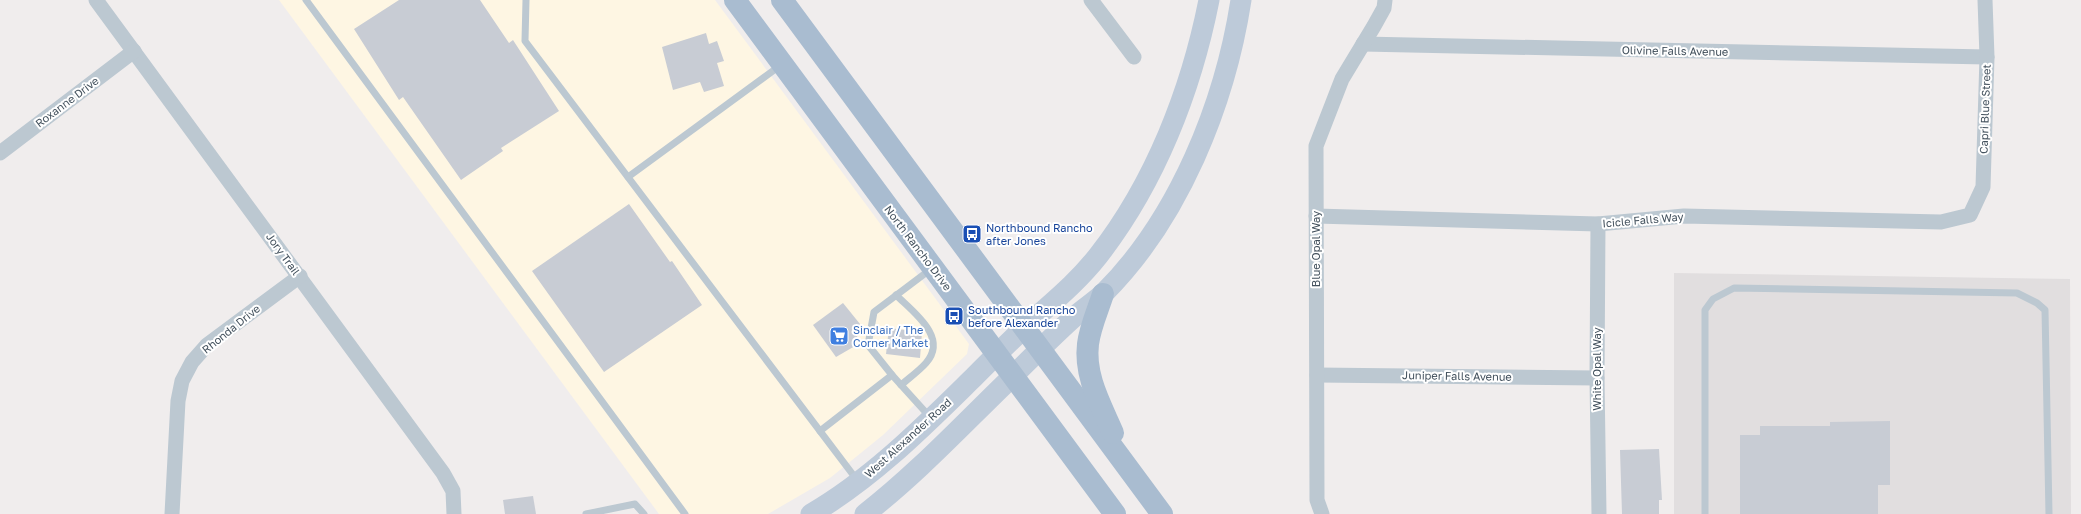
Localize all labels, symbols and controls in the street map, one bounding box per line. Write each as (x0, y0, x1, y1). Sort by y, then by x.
street label: Olivine Falls Avenue (1622, 43, 1728, 58)
street label: Capri Blue Street (1976, 64, 1993, 154)
street label: Roxanne Drive (33, 74, 101, 130)
street label: North Rancho Drive (882, 203, 955, 293)
street label: Icicle Falls Way (1602, 209, 1684, 230)
street label: Blue Opal Way (1309, 211, 1322, 287)
place label: Northbound Rancho after Jones (986, 221, 1093, 247)
bus stop icon: Northbound Rancho after Jones (961, 223, 983, 245)
street label: Jory Trail (264, 230, 303, 278)
street label: Rhonda Drive (199, 301, 262, 356)
place label: Southbound Rancho before Alexander (968, 303, 1076, 329)
bus stop icon: Southbound Rancho before Alexander (943, 305, 965, 327)
place label: Sinclair / The Corner Market (853, 323, 928, 349)
supermarket icon: Sinclair / The Corner Market (828, 325, 850, 347)
street label: White Opal Way (1590, 327, 1603, 411)
street label: Juniper Falls Avenue (1402, 368, 1512, 383)
street label: West Alexander Road (862, 395, 954, 480)

